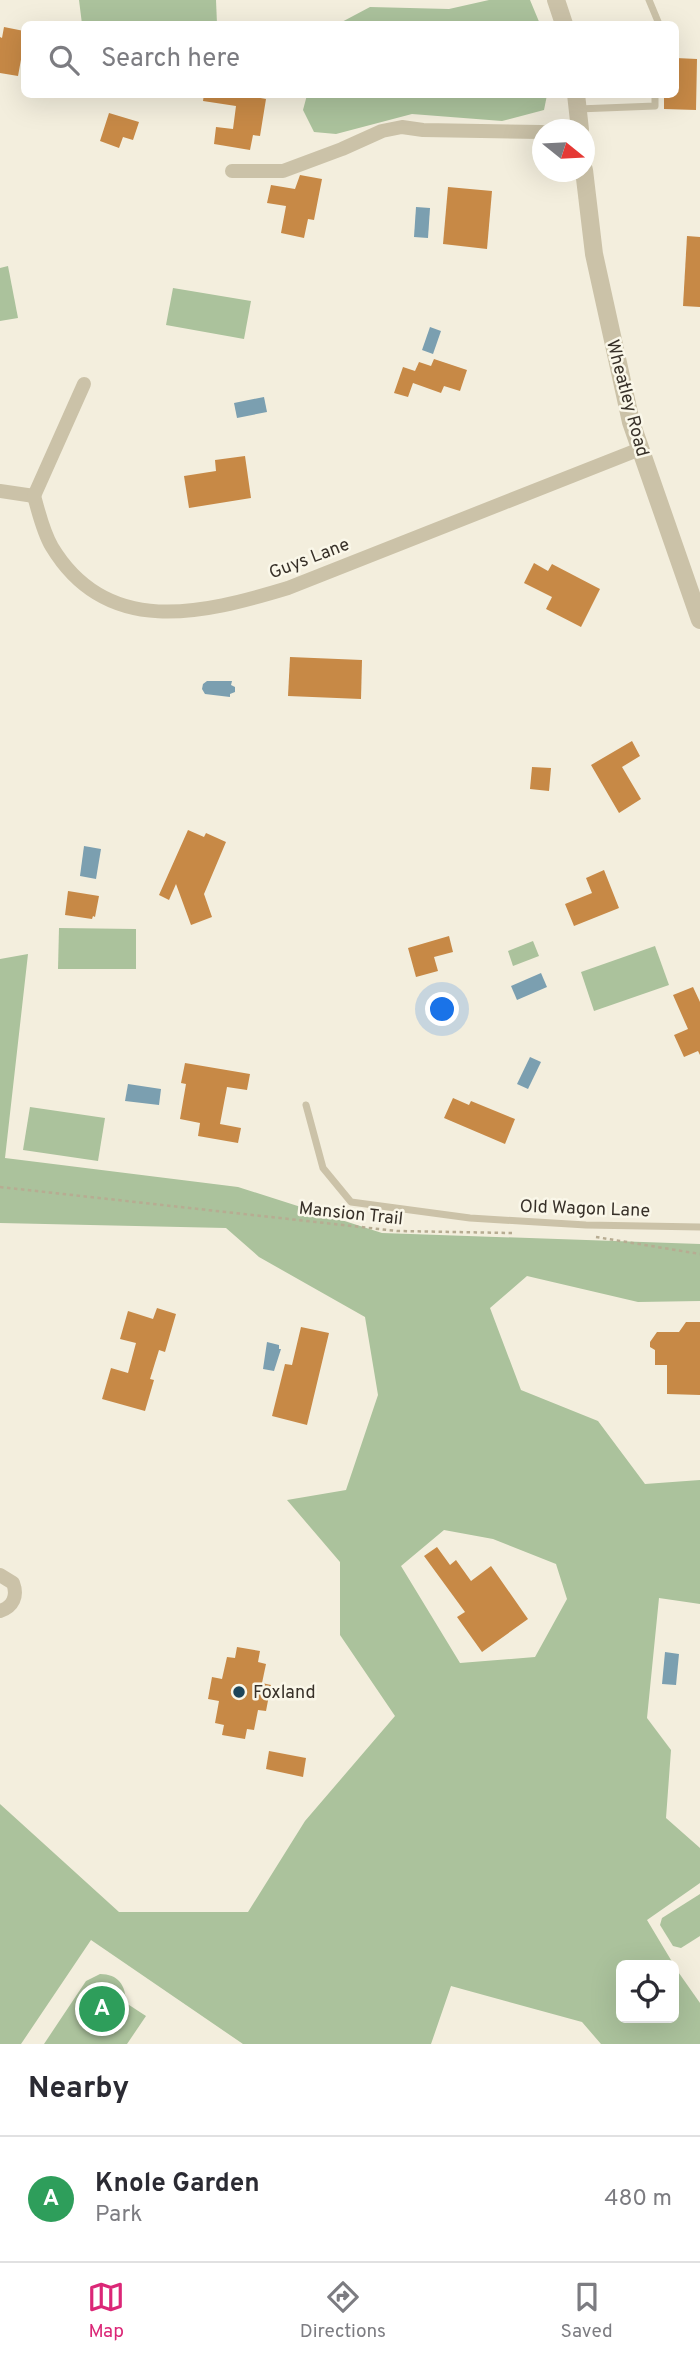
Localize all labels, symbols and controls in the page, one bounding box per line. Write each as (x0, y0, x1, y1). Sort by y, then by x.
search box (21, 21, 679, 98)
icon: search (45, 41, 83, 79)
text: Search here (101, 43, 240, 76)
north arrow (532, 119, 595, 182)
street label: Wheatley Road (600, 337, 653, 459)
street label: Guys Lane (266, 534, 353, 585)
your location (425, 992, 459, 1026)
street label: Old Wagon Lane (519, 1196, 651, 1223)
street label: Mansion Trail (298, 1198, 404, 1231)
place label: Foxland (253, 1682, 316, 1705)
marker: Foxland (231, 1684, 247, 1700)
map controls (616, 1960, 679, 2023)
button: locate (616, 1960, 679, 2023)
pin: A (79, 1983, 125, 2035)
text: Nearby (28, 2071, 129, 2108)
text: Knole Garden (95, 2168, 260, 2201)
text: A (43, 2185, 59, 2214)
text: 480 m (604, 2185, 672, 2214)
text: Park (95, 2201, 142, 2230)
tab: Map (87, 2278, 125, 2344)
tab: Directions (300, 2278, 386, 2344)
tab: Saved (561, 2278, 613, 2344)

